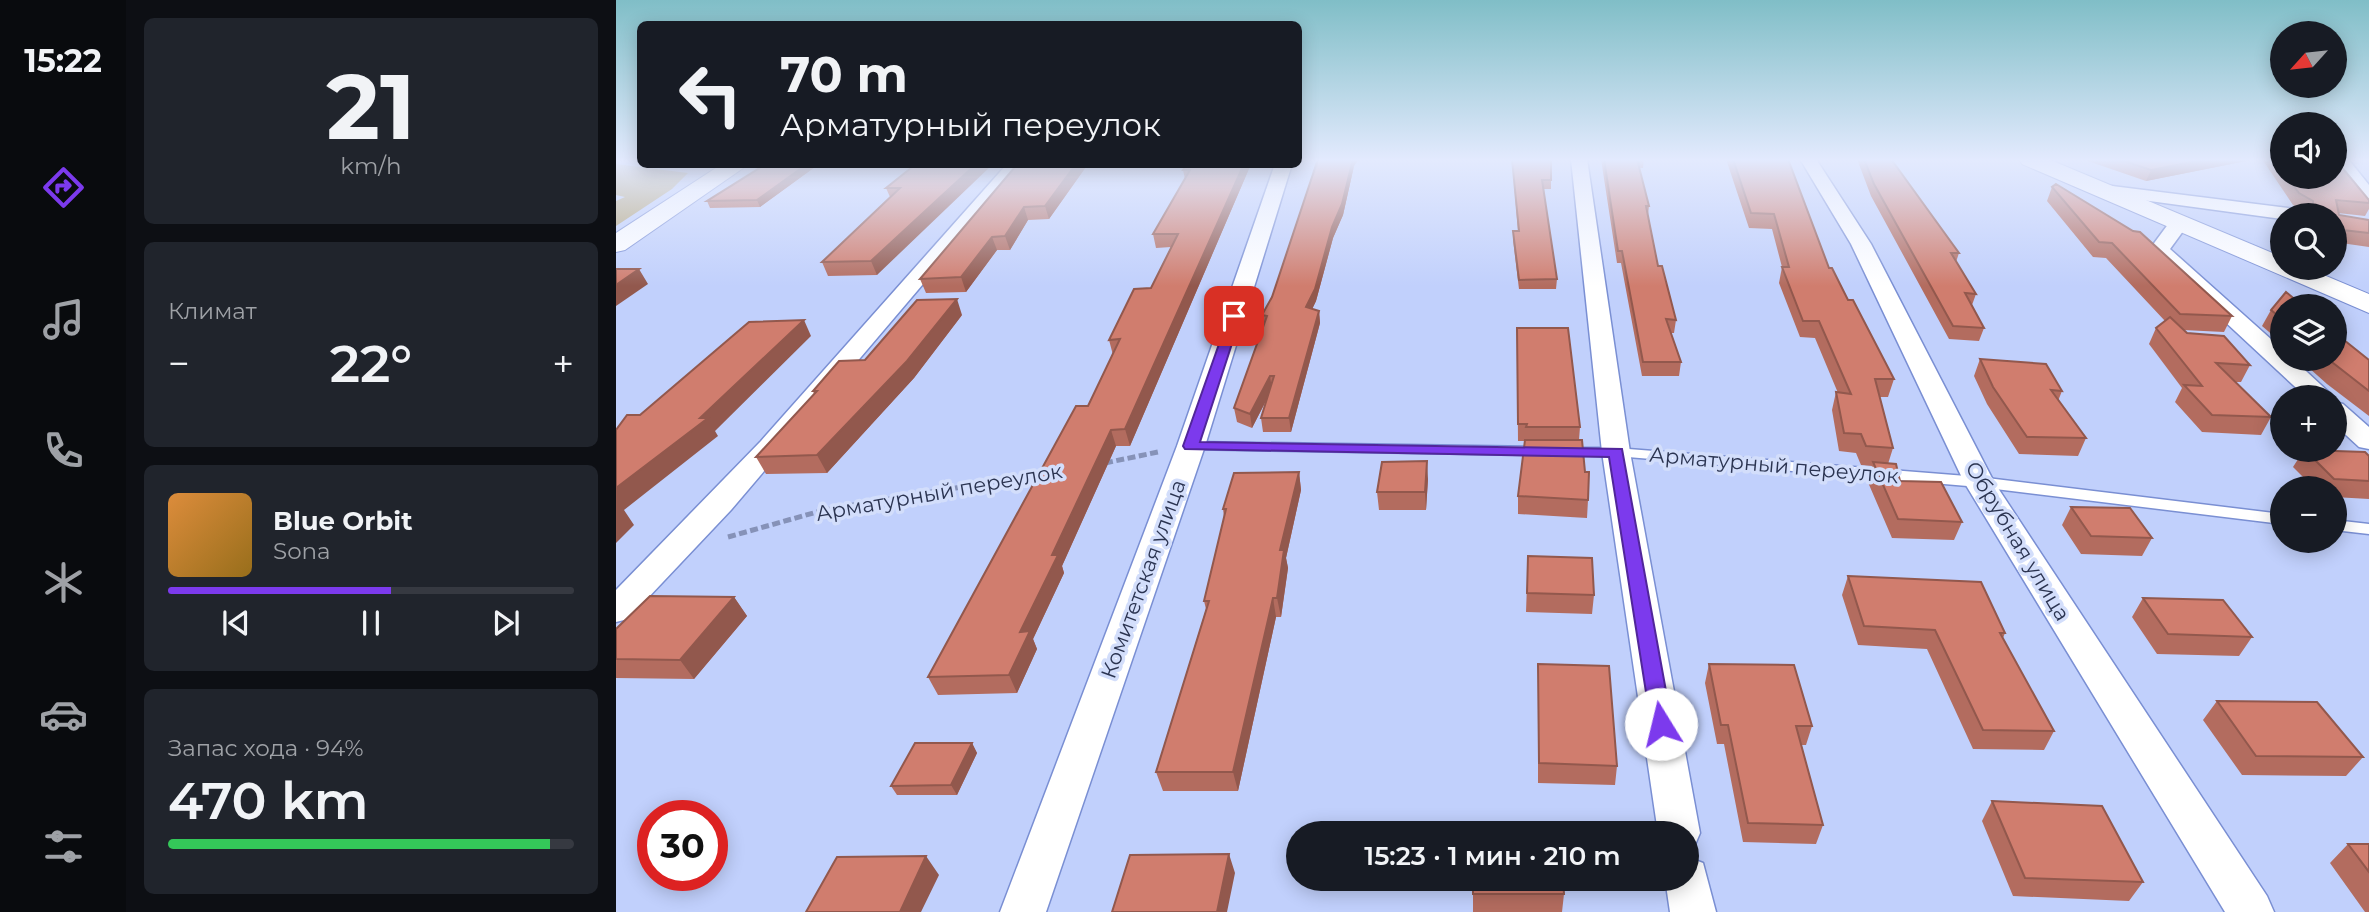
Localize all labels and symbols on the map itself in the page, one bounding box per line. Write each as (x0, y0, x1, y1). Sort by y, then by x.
north arrow (2270, 21, 2347, 98)
pin (1204, 286, 1264, 346)
street label: Арматурный переулок (1648, 442, 1900, 488)
street label: Обрубная улица (1961, 457, 2075, 625)
street label: Арматурный переулок (814, 458, 1064, 526)
street label: Комитетская улица (1095, 476, 1191, 682)
position arrow (1624, 687, 1698, 761)
speed limit sign: 30 (637, 800, 728, 891)

